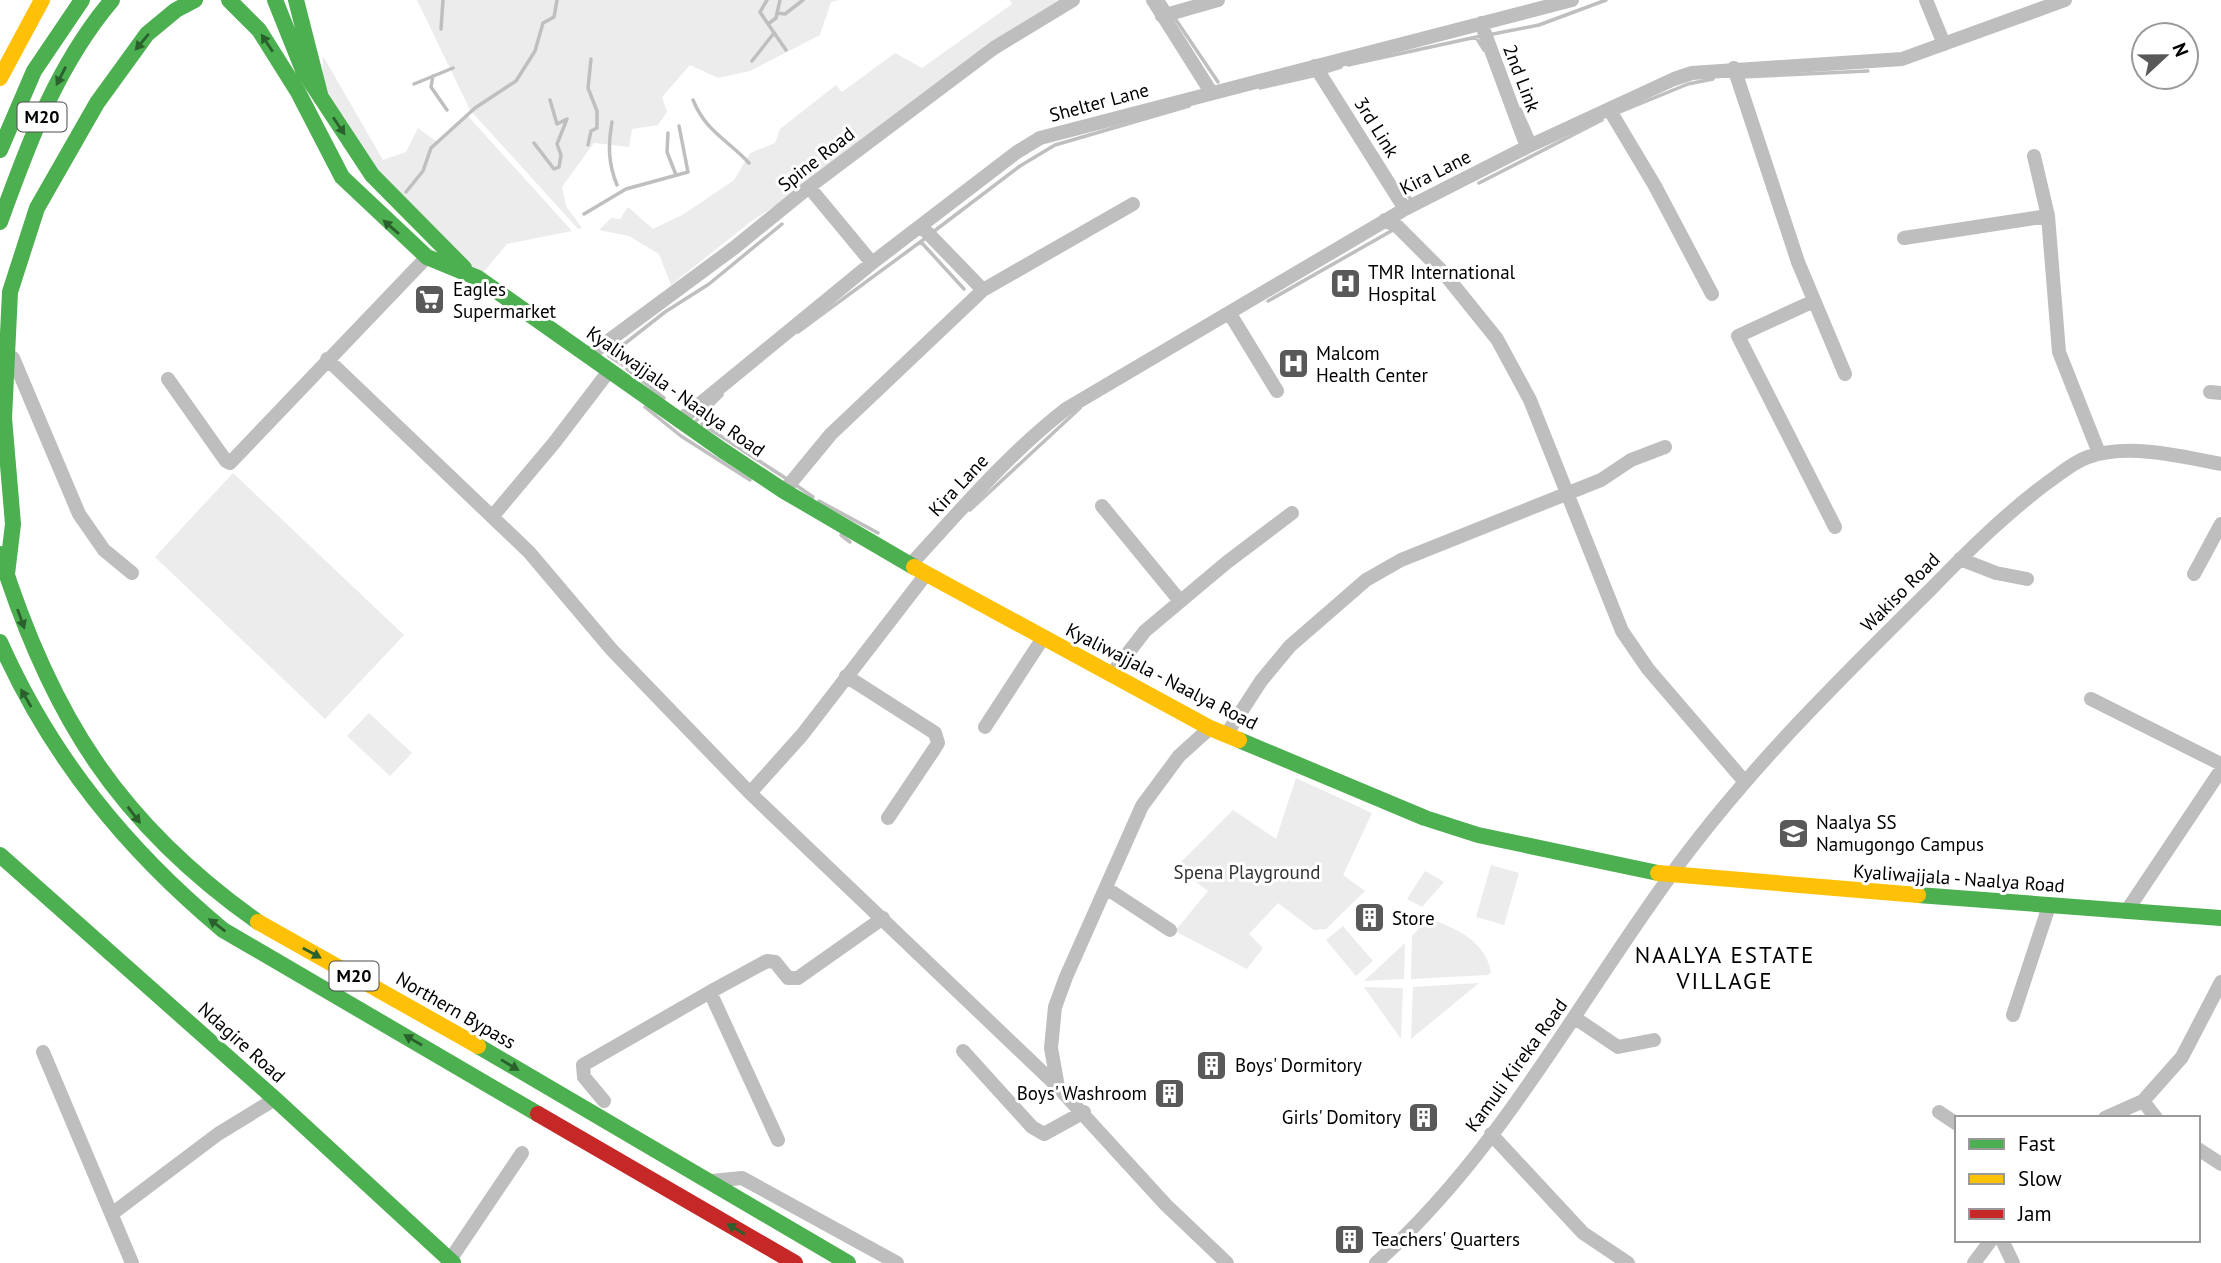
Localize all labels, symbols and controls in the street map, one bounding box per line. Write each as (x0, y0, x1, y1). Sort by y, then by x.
north arrow (2130, 21, 2200, 91)
one-way arrow (135, 33, 150, 50)
one-way arrow (261, 33, 274, 53)
text: N (2167, 39, 2194, 60)
street label: 2nd Link (1498, 41, 1546, 115)
one-way arrow (56, 66, 67, 86)
street label: Shelter Lane (1047, 77, 1151, 127)
street label: 3rd Link (1349, 92, 1405, 162)
road number: M20 (18, 103, 66, 132)
one-way arrow (332, 116, 345, 135)
street label: Spine Road (773, 122, 859, 196)
street label: Kira Lane (1395, 144, 1475, 200)
one-way arrow (382, 220, 399, 235)
place label: TMR International Hospital (1368, 260, 1516, 306)
hospital icon: TMR International Hospital (1328, 266, 1362, 300)
place label: Eagles Supermarket (453, 277, 557, 323)
supermarket icon: Eagles Supermarket (413, 283, 447, 317)
street label: Kyaliwajjala - Naalya Road (582, 320, 770, 462)
place label: Malcom Health Center (1316, 341, 1428, 387)
hospital icon: Malcom Health Center (1276, 347, 1310, 381)
street label: Kira Lane (923, 449, 993, 521)
street label: Wakiso Road (1855, 547, 1945, 637)
one-way arrow (16, 608, 27, 629)
street label: Kyaliwajjala - Naalya Road (1062, 617, 1262, 735)
one-way arrow (20, 689, 32, 708)
one-way arrow (126, 806, 140, 824)
place label: Naalya SS Namugongo Campus (1816, 810, 1984, 856)
school or university icon: Naalya SS Namugongo Campus (1776, 816, 1810, 850)
street label: Kyaliwajjala - Naalya Road (1852, 859, 2066, 897)
park label: Spena Playground (1174, 860, 1320, 884)
building icon: Store (1352, 901, 1386, 935)
place label: Store (1392, 906, 1435, 930)
one-way arrow (208, 918, 226, 932)
district label: NAALYA ESTATE VILLAGE (1635, 940, 1815, 995)
one-way arrow (303, 947, 322, 959)
road number: M20 (330, 961, 378, 990)
street label: Northern Bypass (392, 966, 520, 1054)
street label: Kamuli Kireka Road (1460, 994, 1572, 1136)
street label: Ndagire Road (193, 997, 291, 1087)
one-way arrow (403, 1034, 422, 1047)
building icon: Boys' Dormitory (1195, 1048, 1229, 1082)
place label: Boys' Dormitory (1235, 1053, 1362, 1077)
one-way arrow (501, 1058, 520, 1071)
building icon: Boys' Washroom (1153, 1076, 1187, 1110)
place label: Boys' Washroom (1017, 1081, 1147, 1105)
building icon: Girls' Domitory (1407, 1100, 1441, 1134)
place label: Girls' Domitory (1282, 1105, 1401, 1129)
legend (1955, 1116, 2200, 1242)
text: Fast (2018, 1130, 2055, 1157)
text: Slow (2018, 1165, 2062, 1192)
text: Jam (2017, 1200, 2052, 1227)
building icon: Teachers' Quarters (1332, 1222, 1366, 1256)
one-way arrow (727, 1223, 746, 1235)
place label: Teachers' Quarters (1372, 1227, 1520, 1251)

